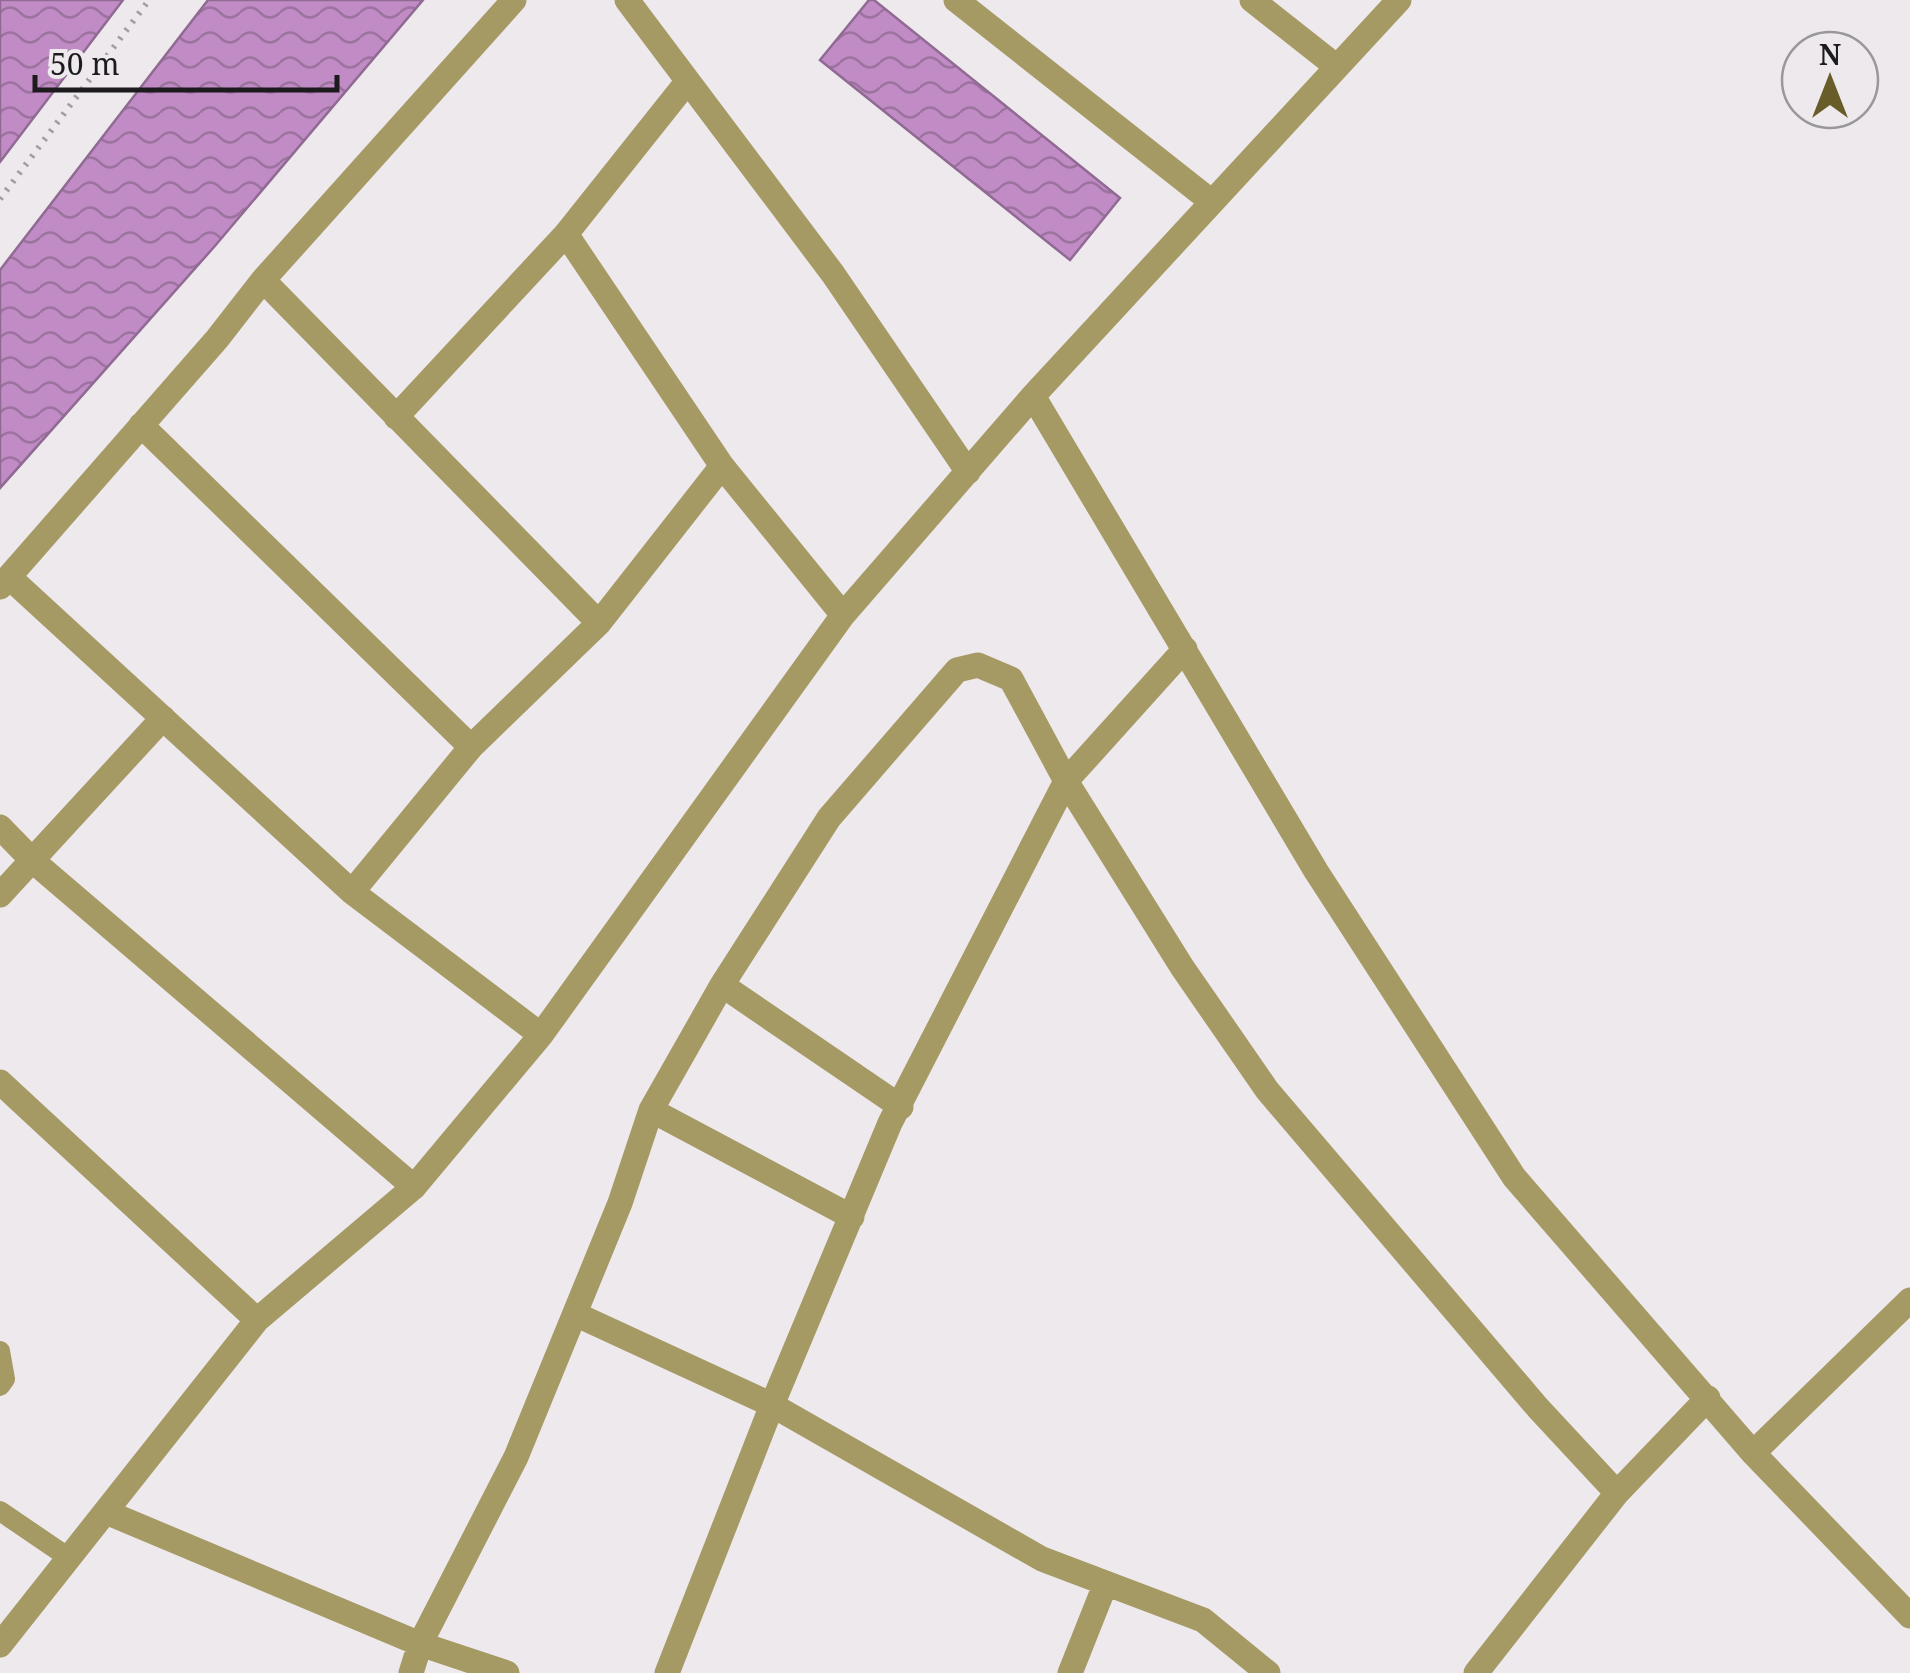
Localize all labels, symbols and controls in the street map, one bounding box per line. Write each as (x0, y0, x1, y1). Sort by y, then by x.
scale bar (35, 30, 338, 92)
north arrow (1780, 30, 1880, 130)
text: N (1819, 35, 1841, 73)
text: 50 m (50, 43, 120, 84)

